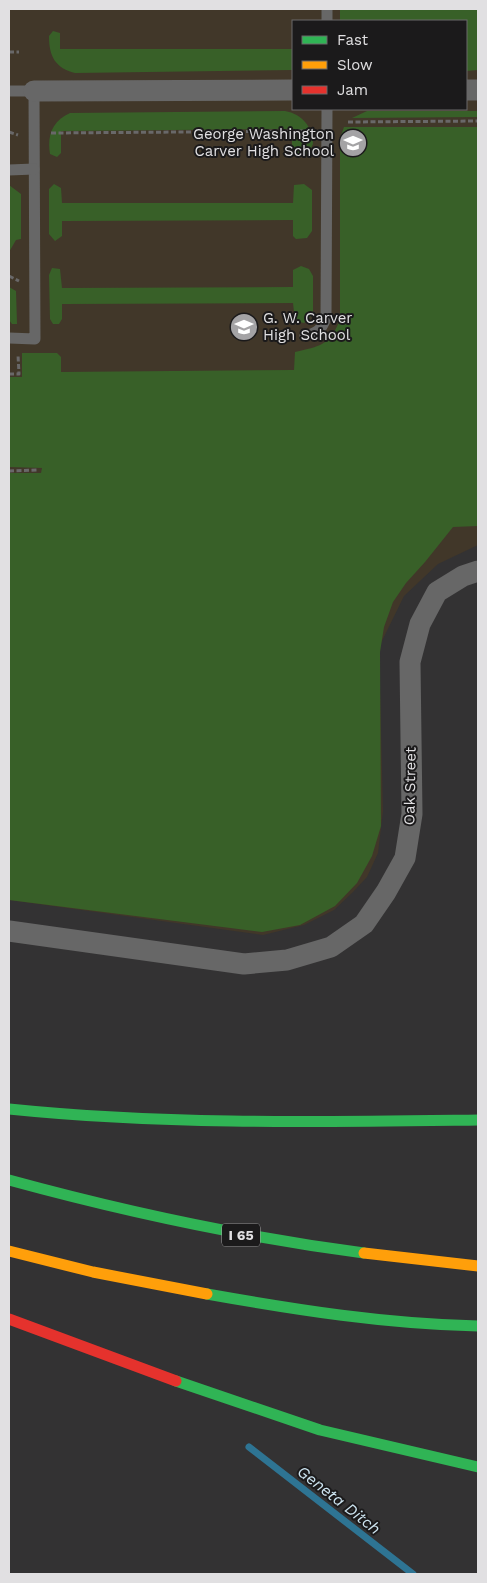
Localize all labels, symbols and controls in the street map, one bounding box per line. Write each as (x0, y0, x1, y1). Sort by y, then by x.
legend (292, 20, 467, 110)
text: Fast (337, 31, 369, 49)
text: Slow (337, 56, 373, 74)
text: Jam (337, 81, 368, 99)
place label: George Washington Carver High School (193, 125, 334, 160)
school or university icon: George Washington Carver High School (338, 128, 368, 158)
place label: G. W. Carver High School (263, 309, 352, 344)
school or university icon: G. W. Carver High School (229, 312, 259, 342)
street label: Oak Street (400, 746, 420, 825)
road number: I 65 (222, 1224, 260, 1246)
water label: Geneta Ditch (294, 1462, 384, 1538)

